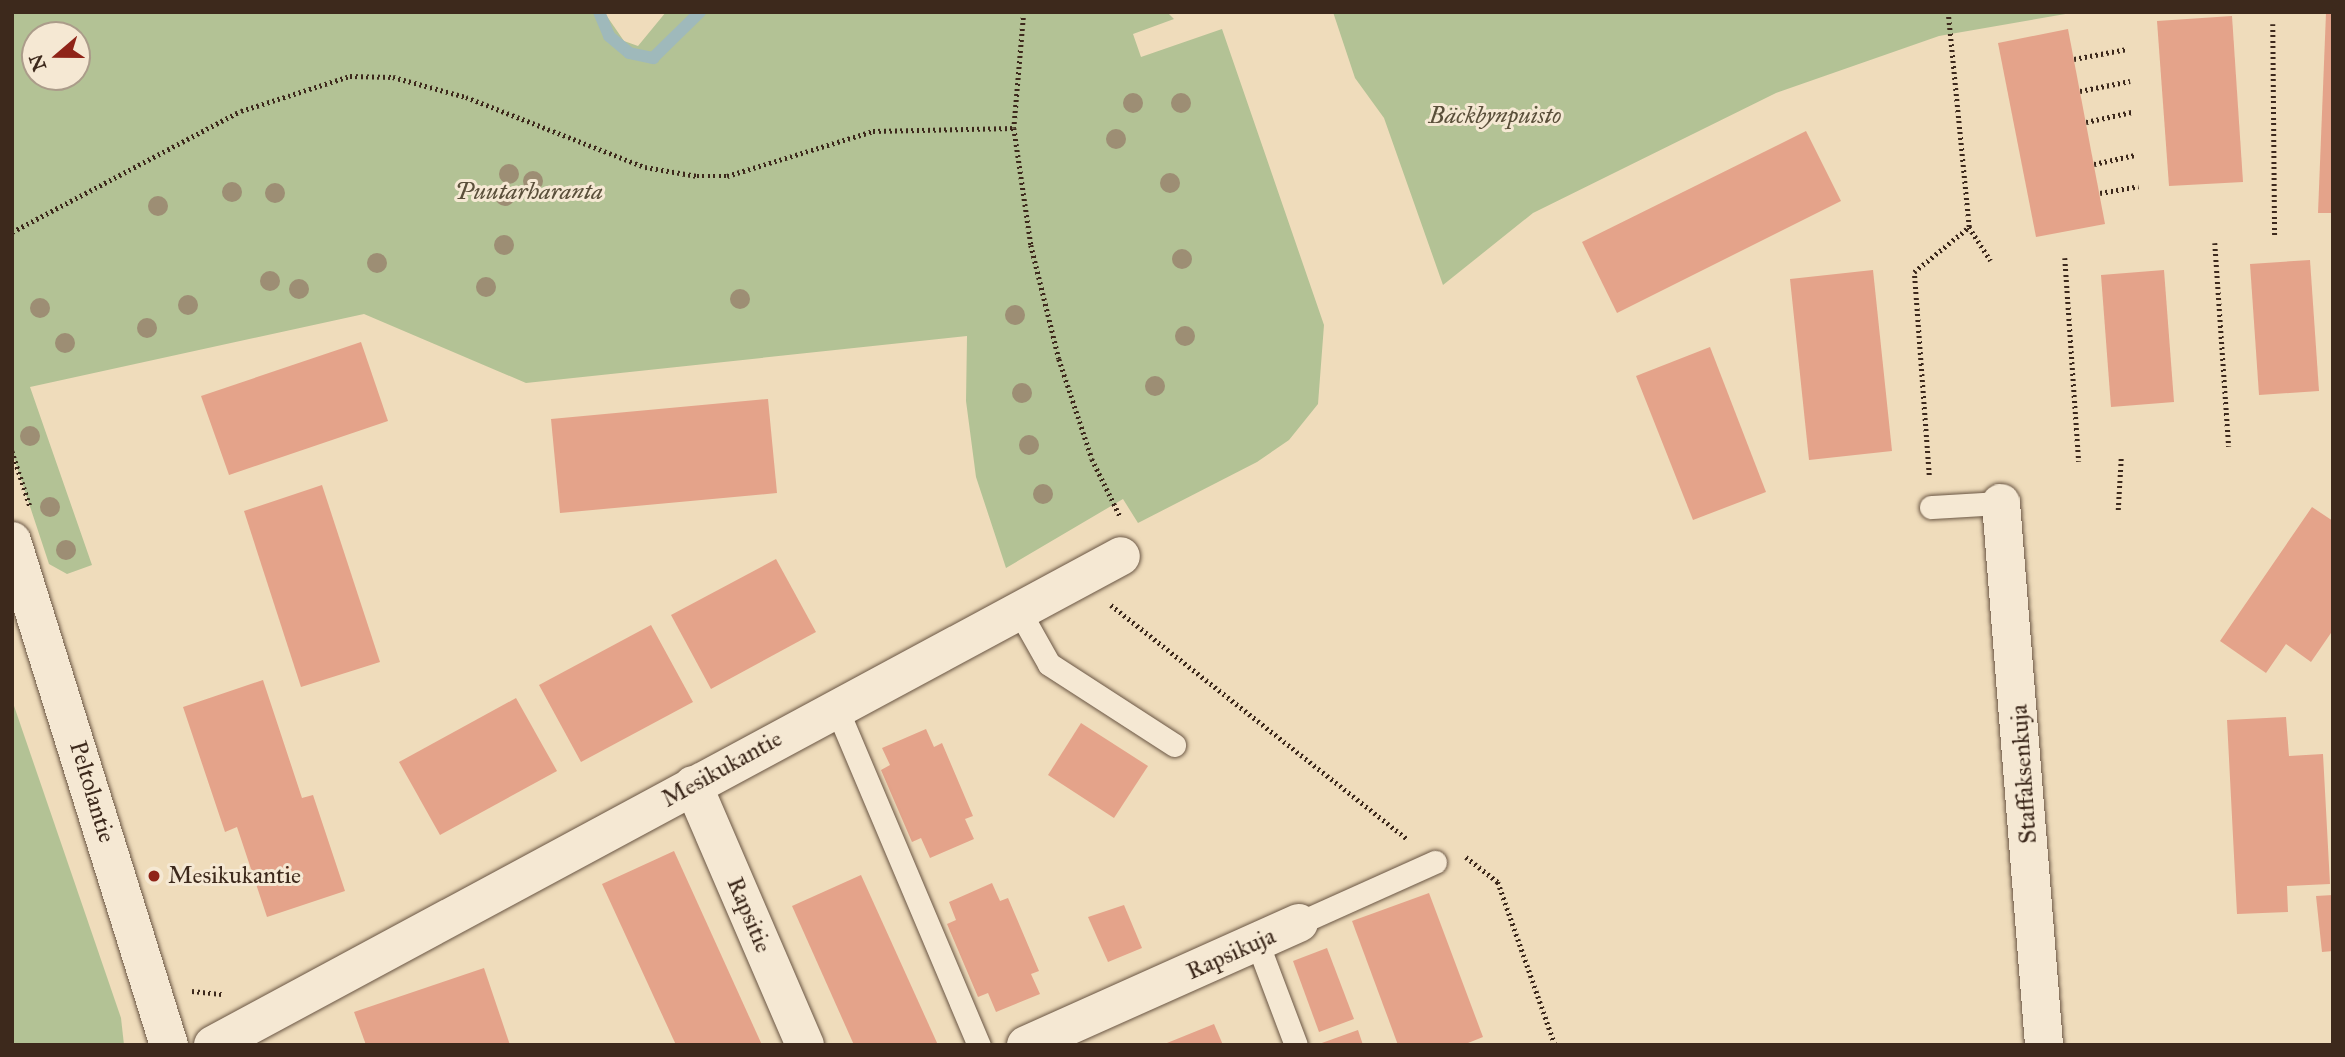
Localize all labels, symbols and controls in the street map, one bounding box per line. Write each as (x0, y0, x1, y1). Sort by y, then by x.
north arrow (21, 21, 91, 91)
text: N (24, 51, 51, 74)
park label: Bäckbynpuisto (1429, 102, 1561, 130)
park label: Puutarharanta (455, 178, 603, 206)
street label: Staffaksenkuja (2005, 703, 2043, 845)
street label: Mesikukantie (657, 724, 787, 814)
street label: Peltolantie (63, 738, 121, 846)
place label: Mesikukantie (168, 862, 301, 890)
marker: Mesikukantie (146, 868, 162, 884)
street label: Rapsitie (720, 873, 778, 957)
street label: Rapsikuja (1182, 922, 1280, 986)

